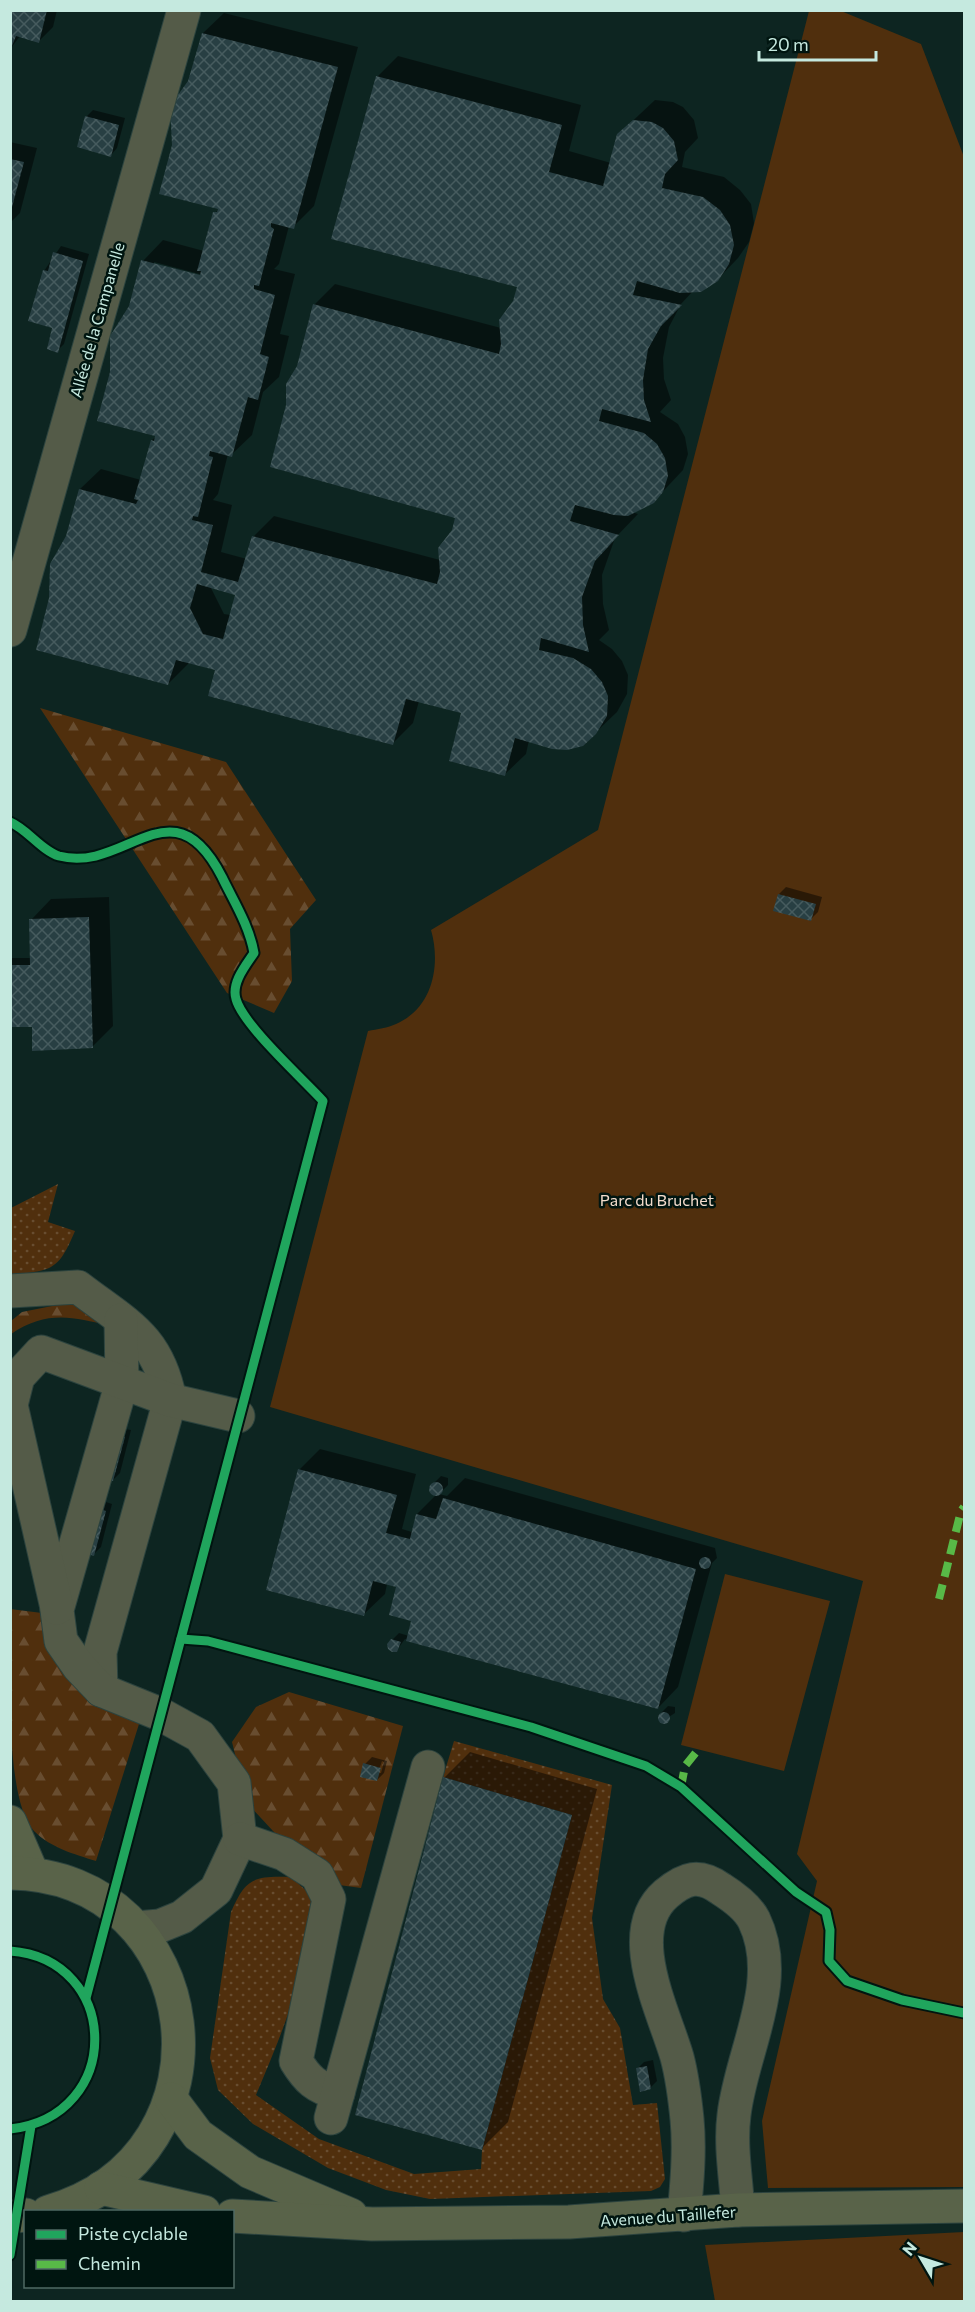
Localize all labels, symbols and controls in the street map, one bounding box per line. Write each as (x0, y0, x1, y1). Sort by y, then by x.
scale bar (759, 24, 876, 62)
text: 20 m (768, 33, 809, 55)
street label: Allée de la Campanelle (65, 240, 128, 400)
park label: Parc du Bruchet (600, 1190, 715, 1209)
street label: Avenue du Taillefer (599, 2201, 737, 2230)
legend (24, 2210, 234, 2288)
text: Piste cyclable (78, 2222, 188, 2244)
north arrow (891, 2228, 951, 2288)
text: N (898, 2238, 920, 2259)
text: Chemin (78, 2252, 141, 2274)

